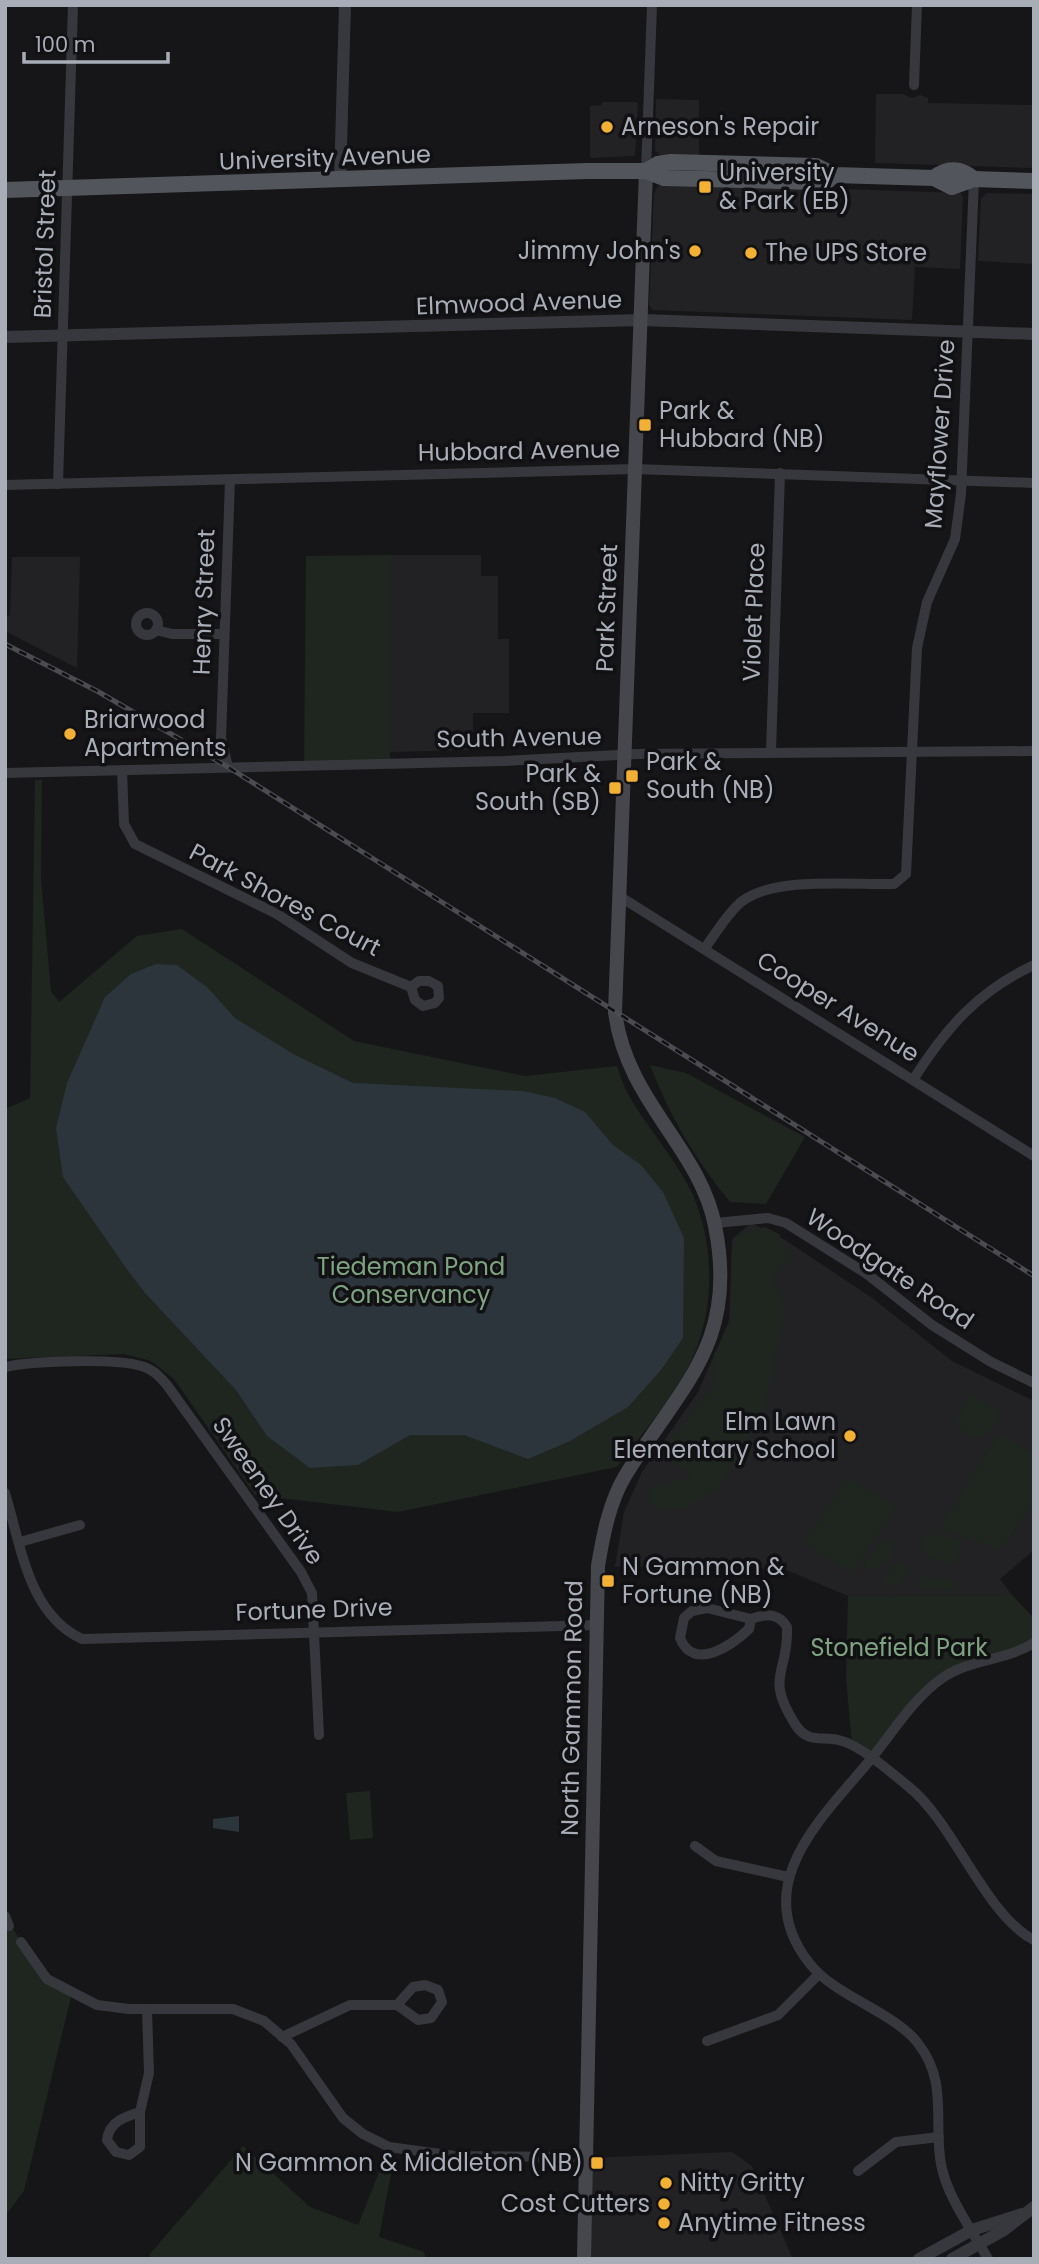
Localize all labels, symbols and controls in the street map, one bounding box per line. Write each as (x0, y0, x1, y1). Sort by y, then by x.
scale bar (24, 21, 168, 65)
text: 100 m (35, 30, 95, 59)
place label: Arneson's Repair (621, 110, 819, 143)
marker: Arneson's Repair (599, 119, 615, 135)
street label: University Avenue (218, 137, 431, 178)
place label: University & Park (EB) (719, 156, 850, 217)
street label: Bristol Street (25, 169, 64, 319)
marker: University & Park (EB) (697, 179, 713, 195)
place label: Jimmy John's (518, 234, 681, 267)
place label: The UPS Store (765, 236, 927, 269)
marker: Jimmy John's (687, 243, 703, 259)
marker: The UPS Store (743, 245, 759, 261)
street label: Elmwood Avenue (415, 282, 623, 323)
street label: Mayflower Drive (916, 338, 963, 530)
place label: Park & Hubbard (NB) (659, 394, 825, 455)
marker: Park & Hubbard (NB) (637, 417, 653, 433)
street label: Hubbard Avenue (418, 432, 620, 469)
street label: Henry Street (184, 528, 223, 676)
street label: Violet Place (735, 542, 772, 682)
street label: Park Street (588, 543, 625, 673)
place label: Briarwood Apartments (84, 703, 227, 764)
street label: South Avenue (436, 720, 602, 755)
marker: Briarwood Apartments (62, 726, 78, 742)
place label: Park & South (NB) (646, 745, 775, 806)
place label: Park & South (SB) (475, 757, 601, 818)
marker: Park & South (NB) (624, 768, 640, 784)
marker: Park & South (SB) (607, 780, 623, 796)
street label: Park Shores Court (184, 835, 387, 964)
street label: Cooper Avenue (751, 943, 926, 1070)
street label: Woodgate Road (800, 1200, 980, 1337)
park label: Tiedeman Pond Conservancy (317, 1250, 505, 1311)
place label: Elm Lawn Elementary School (613, 1405, 836, 1466)
street label: Sweeney Drive (205, 1410, 332, 1571)
marker: Elm Lawn Elementary School (842, 1428, 858, 1444)
place label: N Gammon & Fortune (NB) (622, 1550, 785, 1611)
marker: N Gammon & Fortune (NB) (600, 1573, 616, 1589)
street label: North Gammon Road (553, 1580, 590, 1836)
street label: Fortune Drive (235, 1590, 393, 1629)
park label: Stonefield Park (810, 1631, 988, 1664)
place label: N Gammon & Middleton (NB) (235, 2146, 583, 2179)
marker: N Gammon & Middleton (NB) (589, 2155, 605, 2171)
place label: Nitty Gritty (680, 2166, 805, 2199)
marker: Nitty Gritty (658, 2175, 674, 2191)
place label: Cost Cutters (501, 2187, 650, 2220)
marker: Cost Cutters (656, 2196, 672, 2212)
place label: Anytime Fitness (678, 2206, 866, 2239)
marker: Anytime Fitness (656, 2215, 672, 2231)

